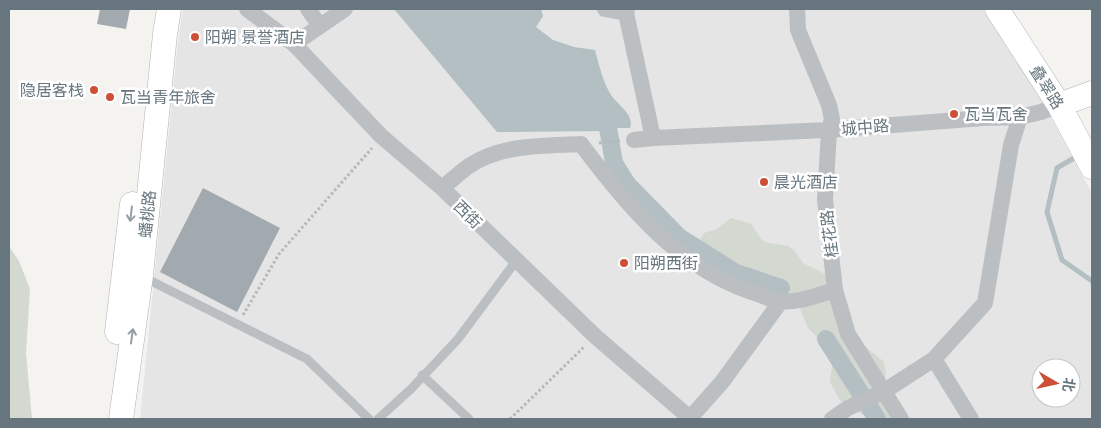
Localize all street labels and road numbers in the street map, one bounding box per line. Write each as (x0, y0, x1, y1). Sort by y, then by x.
street label: 叠翠路 (1024, 61, 1068, 114)
street label: 城中路 (840, 115, 890, 141)
street label: 蟠桃路 (135, 189, 161, 239)
street label: 西街 (448, 196, 486, 234)
street label: 桂花路 (816, 209, 844, 259)

